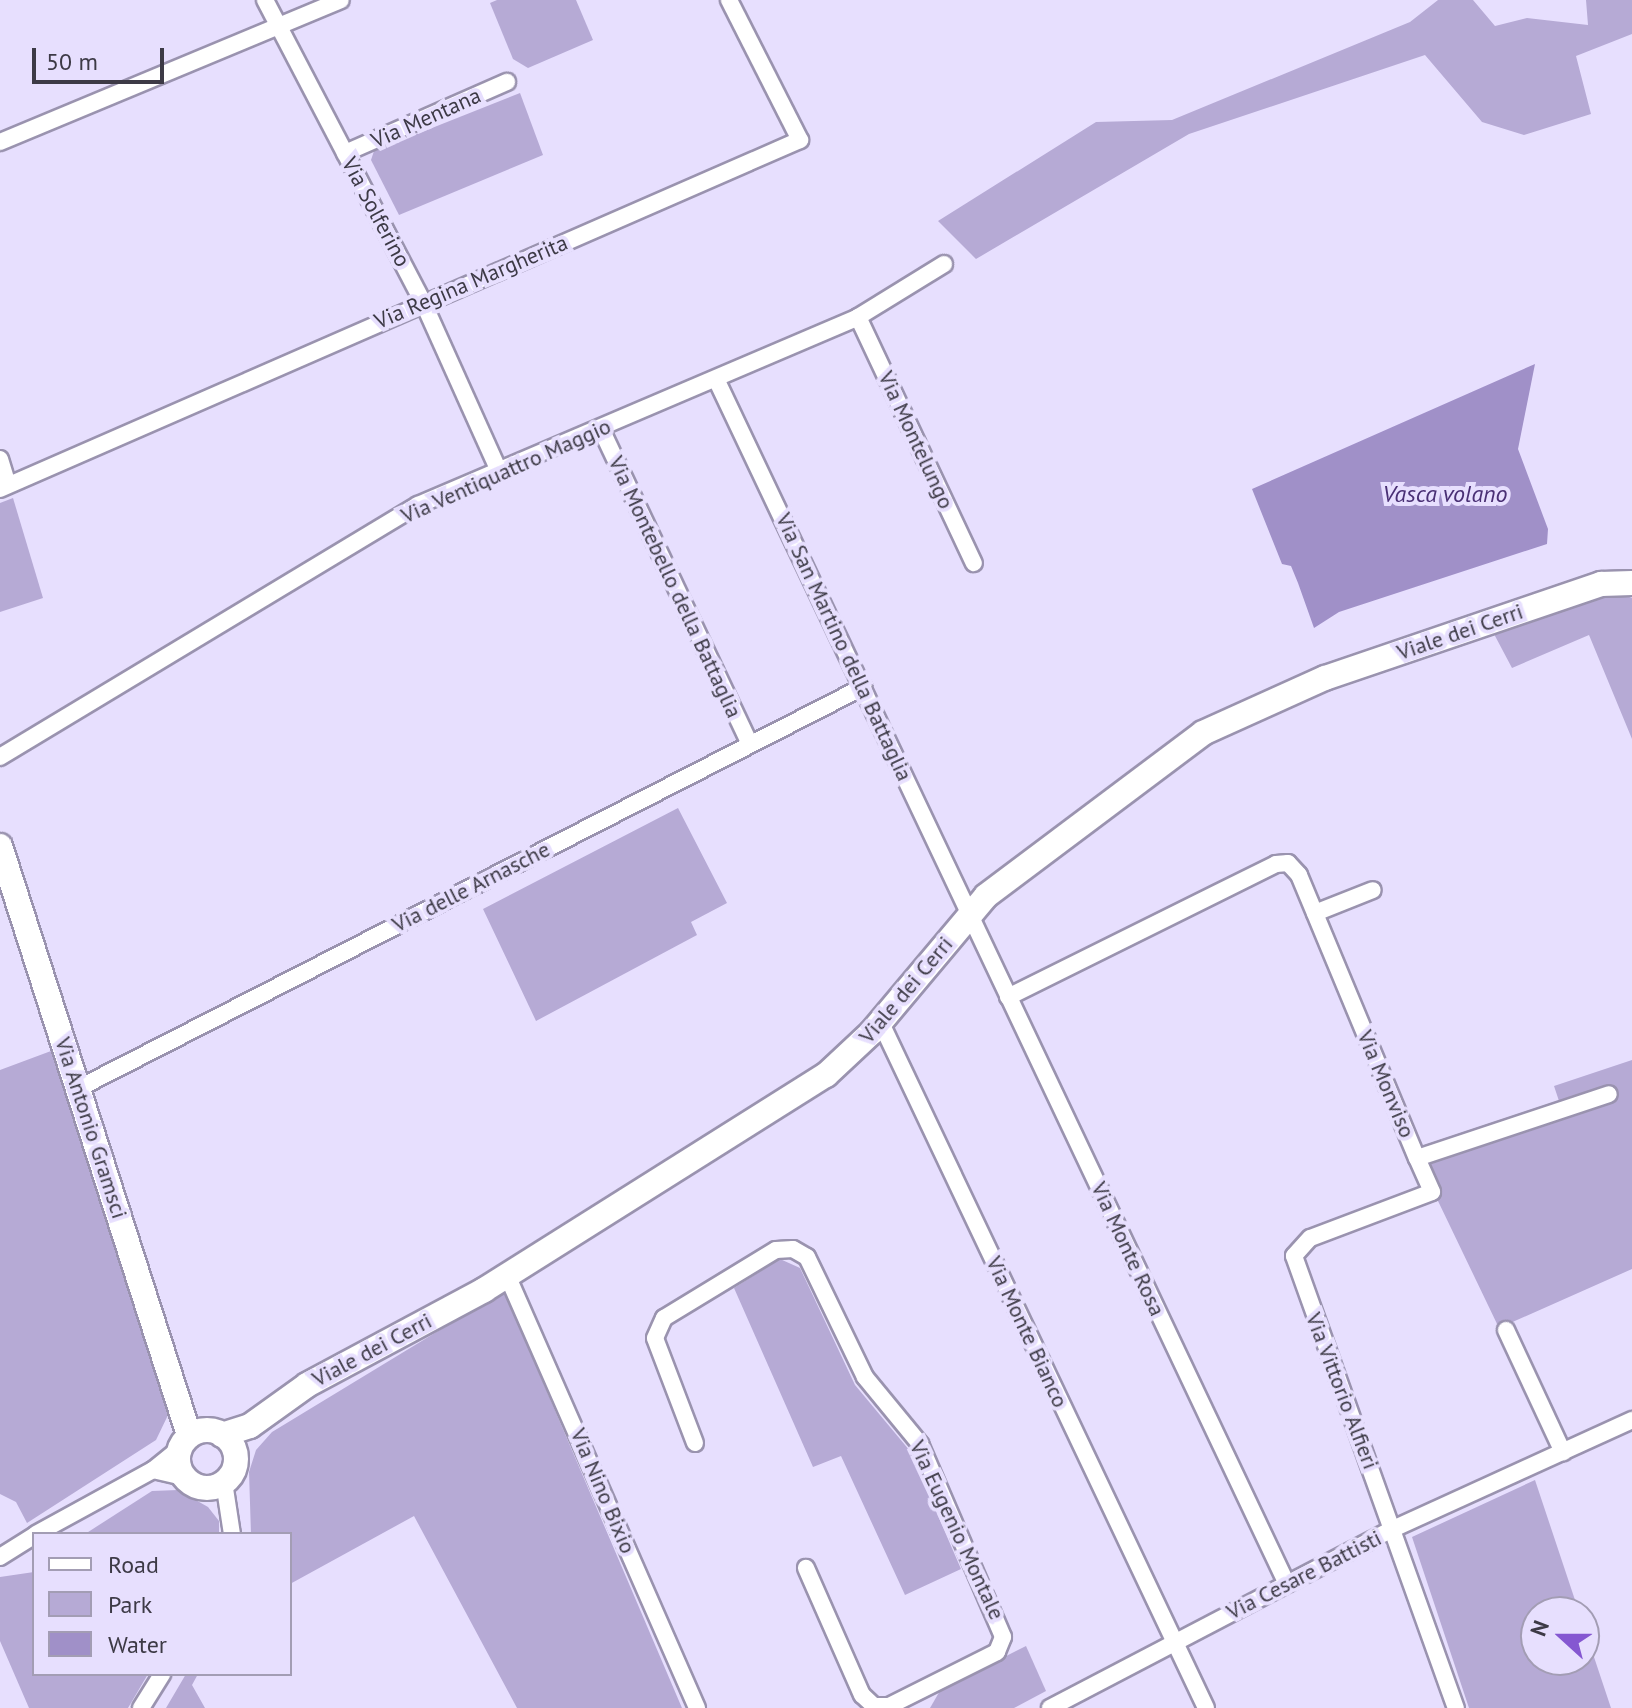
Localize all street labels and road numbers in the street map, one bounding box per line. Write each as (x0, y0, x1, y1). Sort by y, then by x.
street label: Via Mentana (367, 82, 485, 154)
street label: Via Solferino (336, 153, 416, 271)
street label: Via Regina Margherita (370, 229, 572, 335)
street label: Via Montelungo (873, 367, 959, 513)
street label: Via Ventiquattro Maggio (397, 413, 615, 529)
street label: Via Montebello della Battaglia (603, 452, 747, 722)
street label: Via San Martino della Battaglia (770, 509, 918, 785)
street label: Viale dei Cerri (1394, 598, 1526, 666)
street label: Via delle Arnasche (388, 836, 554, 938)
street label: Viale dei Cerri (854, 931, 958, 1049)
street label: Via Monviso (1352, 1026, 1420, 1142)
street label: Via Antonio Gramsci (49, 1034, 133, 1222)
street label: Via Monte Rosa (1085, 1178, 1171, 1320)
street label: Via Monte Bianco (980, 1252, 1074, 1412)
street label: Viale dei Cerri (308, 1308, 436, 1392)
street label: Via Vittorio Alfieri (1300, 1308, 1384, 1474)
street label: Via Nino Bixio (565, 1424, 641, 1558)
street label: Via Eugenio Montale (904, 1436, 1010, 1624)
street label: Via Cesare Battisti (1222, 1525, 1386, 1625)

